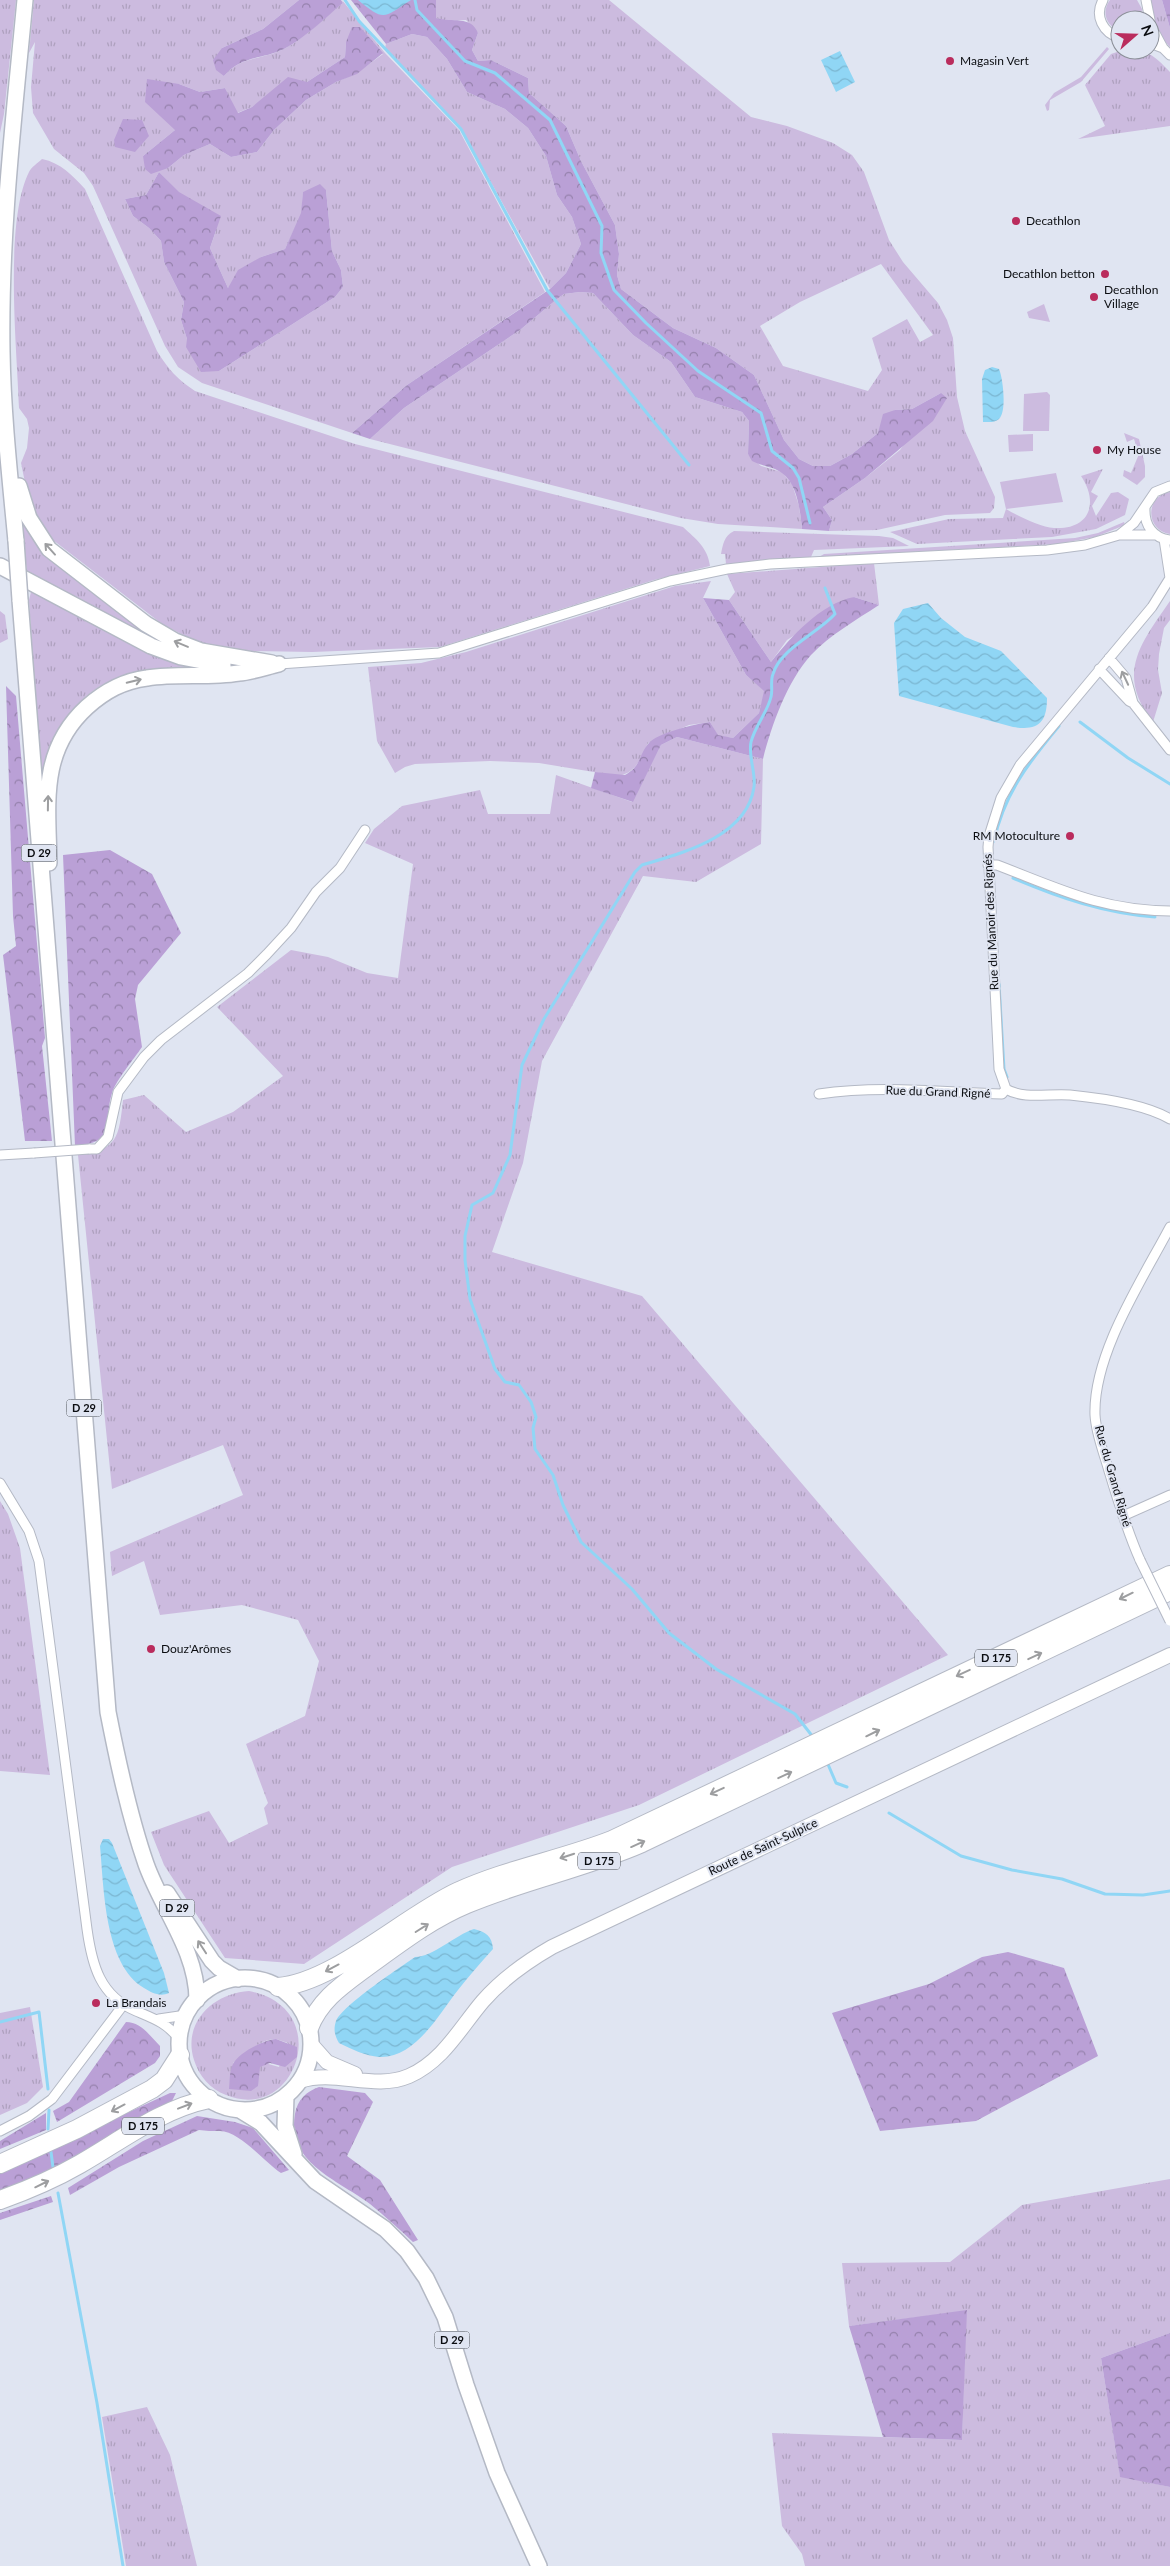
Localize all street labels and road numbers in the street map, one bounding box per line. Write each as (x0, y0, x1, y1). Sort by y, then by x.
road number: D 29 (22, 844, 56, 861)
street label: Rue du Manoir des Rignés (979, 854, 1002, 991)
street label: Rue du Grand Rigné (885, 1082, 991, 1101)
road number: D 29 (66, 1400, 102, 1416)
street label: Rue du Grand Rigné (1092, 1423, 1135, 1528)
road number: D 175 (975, 1650, 1017, 1666)
street label: Route de Saint-Sulpice (706, 1815, 820, 1878)
road number: D 175 (578, 1852, 620, 1870)
road number: D 29 (160, 1900, 194, 1916)
road number: D 175 (122, 2118, 164, 2134)
road number: D 29 (434, 2332, 470, 2348)

